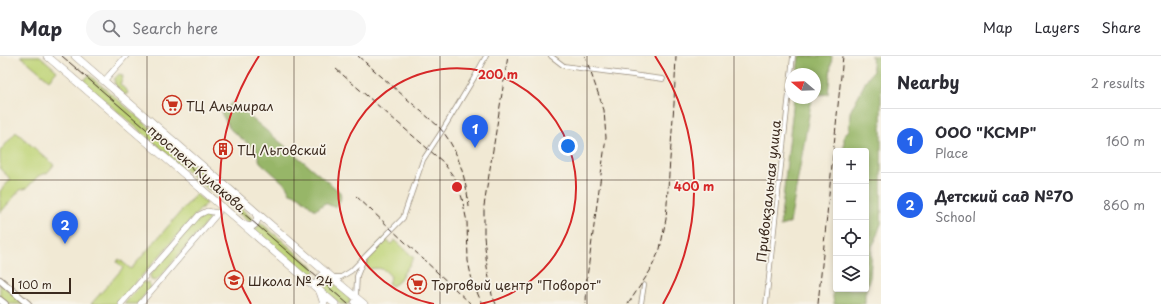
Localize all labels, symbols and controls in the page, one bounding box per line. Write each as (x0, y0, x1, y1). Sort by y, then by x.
search box (86, 10, 366, 46)
text: Map (20, 14, 62, 42)
text: Search here (132, 16, 218, 39)
icon: search (100, 17, 122, 39)
text: Map (983, 17, 1013, 38)
text: Layers (1035, 17, 1080, 38)
text: Share (1102, 17, 1141, 38)
text: 200 m (478, 65, 518, 83)
north arrow (785, 68, 821, 104)
text: Nearby (897, 69, 959, 95)
text: 2 results (1091, 73, 1145, 92)
supermarket icon: ТЦ Альмирал (161, 94, 183, 116)
place label: ТЦ Альмирал (186, 96, 274, 115)
pin: 1 (462, 115, 488, 148)
street label: Привокзальная улица (751, 118, 785, 263)
street label: проспект Кулакова (144, 120, 251, 216)
text: ООО "КСМР" (935, 120, 1036, 143)
text: 1 (907, 131, 913, 150)
text: 160 m (1106, 131, 1145, 150)
your location (558, 136, 578, 156)
building icon: ТЦ Льговский (212, 138, 234, 160)
place label: ТЦ Льговский (237, 140, 327, 159)
text: Place (935, 143, 968, 162)
map controls (833, 148, 869, 292)
button: + (833, 148, 869, 184)
text: 400 m (674, 177, 714, 195)
centre of rings (450, 180, 464, 194)
button: − (833, 184, 869, 220)
text: Детский сад №70 (935, 184, 1073, 207)
text: 2 (905, 195, 915, 214)
text: 860 m (1103, 195, 1145, 214)
text: School (935, 207, 976, 226)
pin: 2 (52, 211, 78, 244)
button: locate (833, 220, 869, 256)
button: layers (833, 256, 869, 292)
school or university icon: Школа № 24 (223, 269, 245, 291)
place label: Школа № 24 (248, 271, 333, 290)
supermarket icon: Торговый центр "Поворот" (406, 273, 428, 295)
place label: Торговый центр "Поворот" (431, 275, 601, 294)
scale bar (12, 276, 71, 295)
text: 100 m (18, 276, 52, 293)

